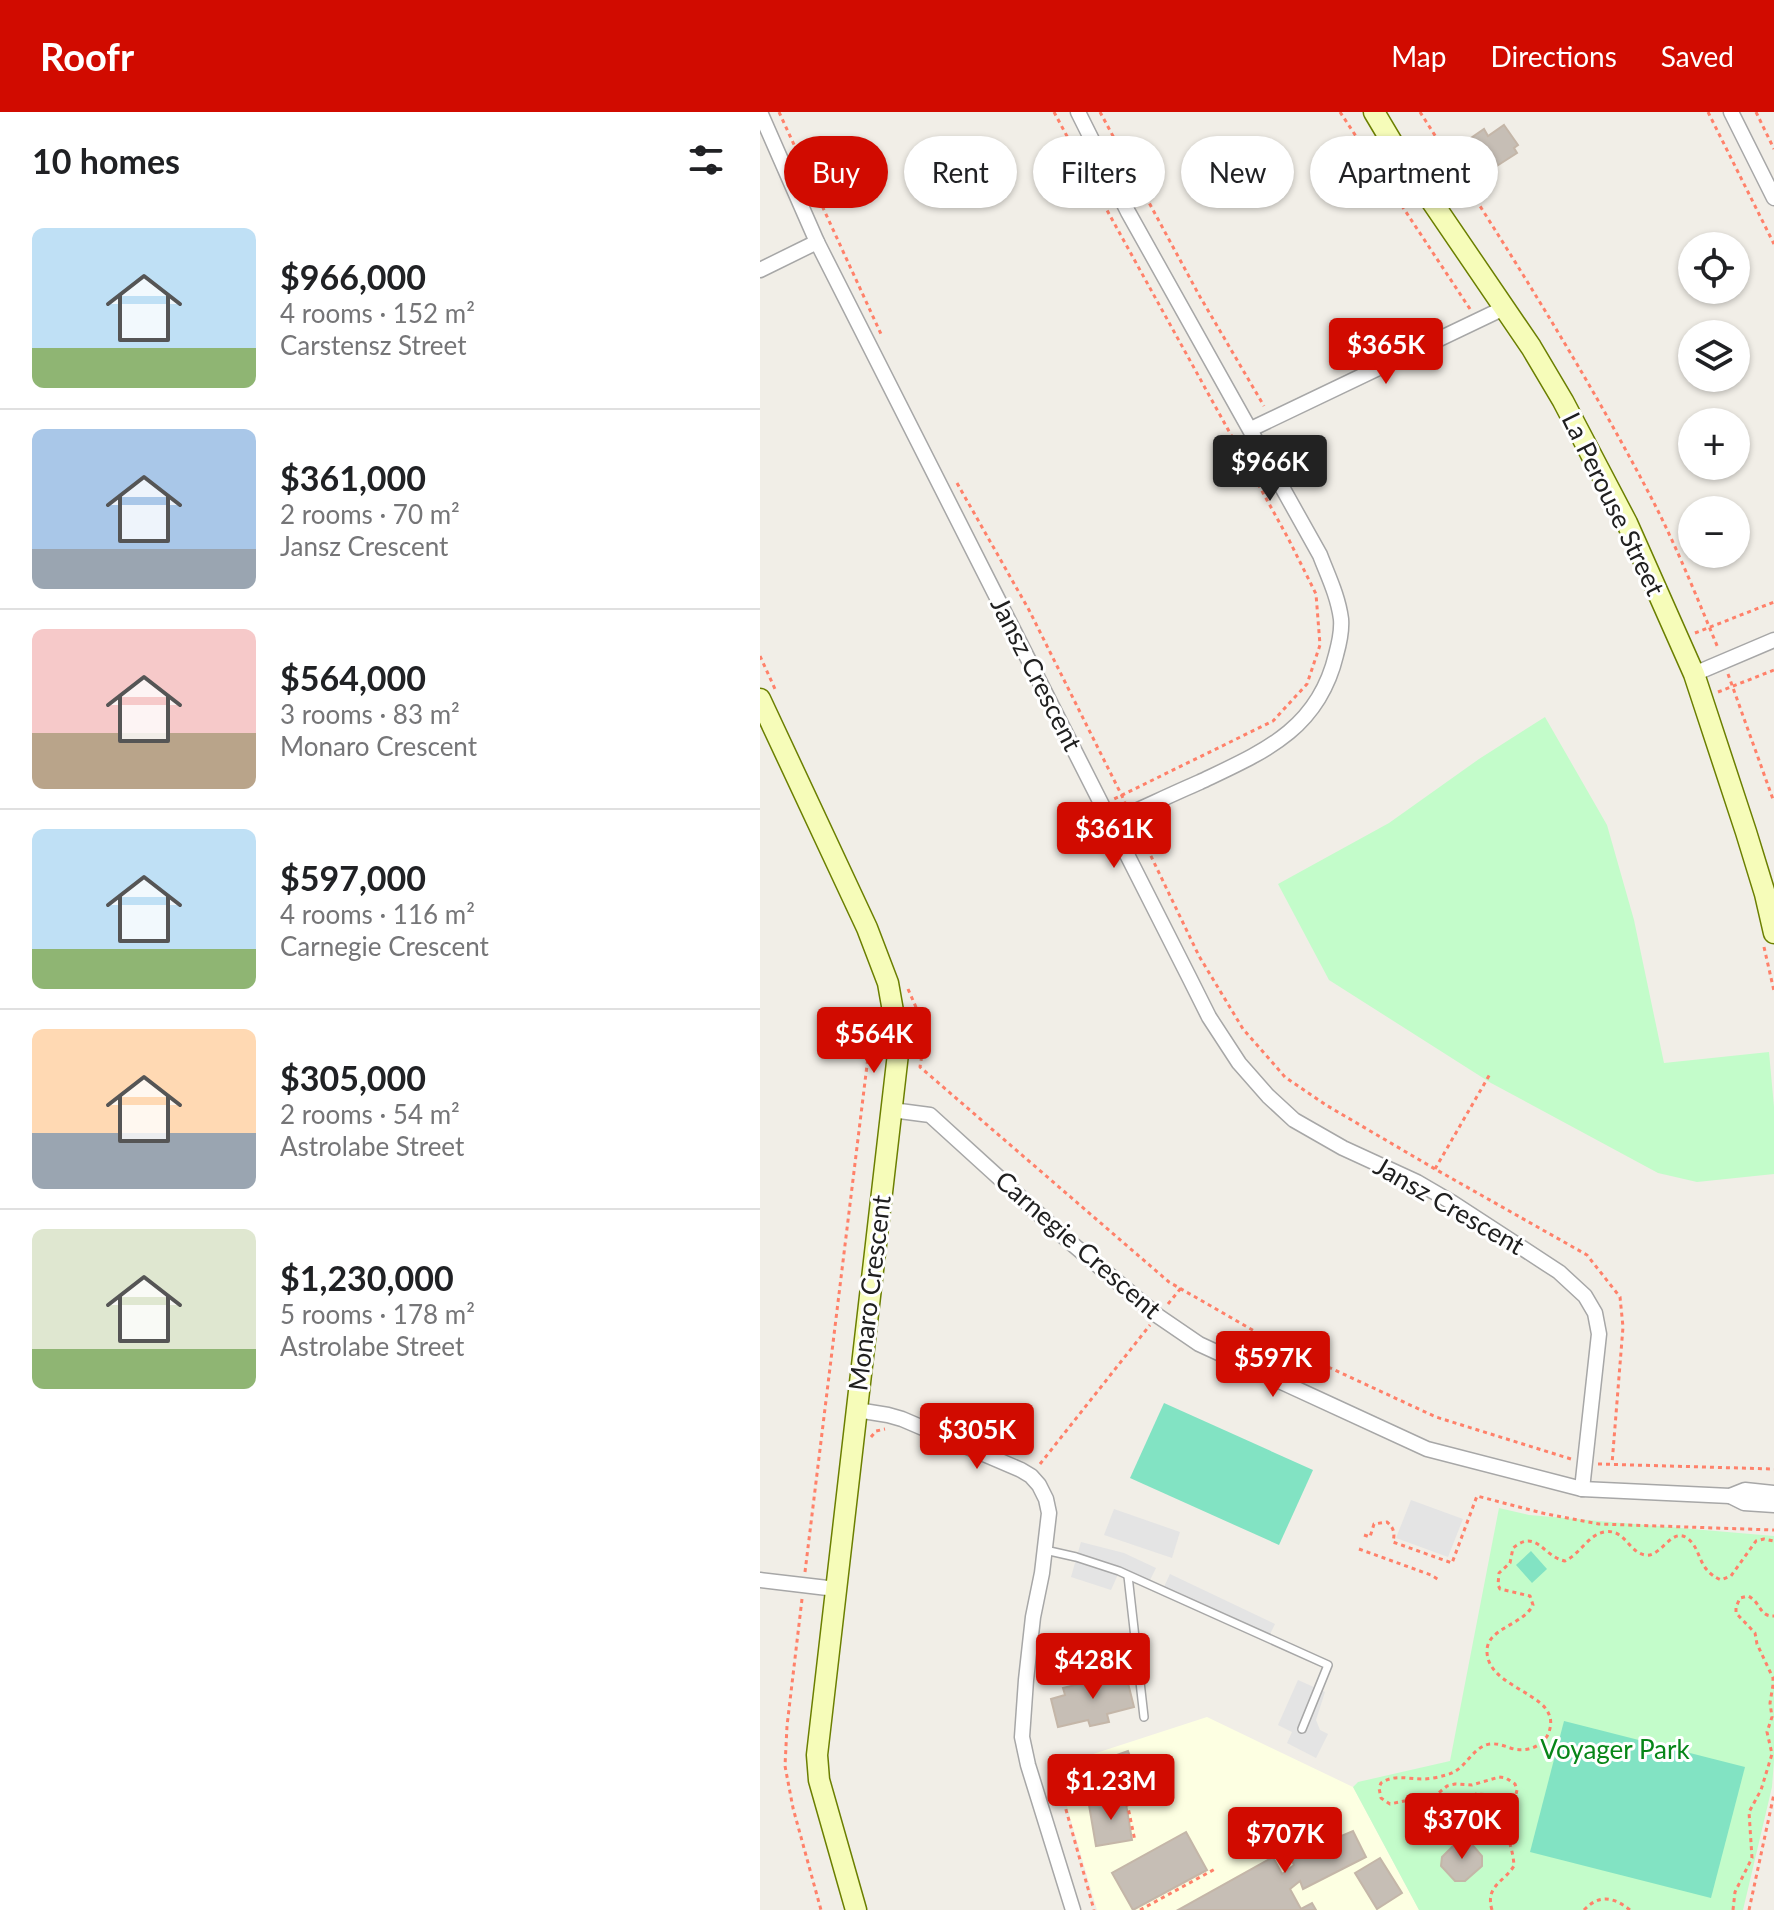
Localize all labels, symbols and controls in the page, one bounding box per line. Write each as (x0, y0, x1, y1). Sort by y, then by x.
text: Roofr (40, 33, 134, 79)
text: Map (1391, 39, 1446, 73)
text: Directions (1490, 39, 1617, 73)
text: Saved (1661, 39, 1734, 73)
chip: Buy (784, 136, 888, 208)
chip: Rent (904, 136, 1017, 208)
chip: Filters (1033, 136, 1165, 208)
chip: New (1181, 136, 1294, 208)
chip: Apartment (1310, 136, 1498, 208)
icon: filters (684, 138, 728, 182)
text: 10 homes (32, 140, 180, 181)
map controls (1678, 232, 1750, 568)
button: locate (1678, 232, 1750, 304)
text: $966,000 (280, 256, 426, 297)
icon: home (96, 260, 192, 356)
text: 4 rooms · 152 m² (280, 297, 475, 329)
pin: $365K (1330, 318, 1442, 386)
button: layers (1678, 320, 1750, 392)
text: $365K (1347, 328, 1425, 360)
text: Carstensz Street (280, 329, 467, 361)
street label: La Perouse Street (1556, 407, 1672, 601)
button: + (1678, 408, 1750, 480)
pin: $966K (1214, 435, 1326, 503)
text: $966K (1231, 445, 1309, 477)
text: $361,000 (280, 457, 426, 498)
icon: home (96, 461, 192, 557)
button: − (1678, 496, 1750, 568)
text: 2 rooms · 70 m² (280, 498, 460, 530)
text: Jansz Crescent (280, 530, 448, 562)
street label: Jansz Crescent (984, 591, 1090, 756)
text: $564,000 (280, 657, 426, 698)
icon: home (96, 661, 192, 757)
text: 3 rooms · 83 m² (280, 698, 460, 730)
text: Monaro Crescent (280, 730, 477, 762)
pin: $361K (1058, 802, 1170, 870)
text: $361K (1075, 812, 1153, 844)
text: $597,000 (280, 857, 426, 898)
icon: home (96, 861, 192, 957)
text: 4 rooms · 116 m² (280, 898, 475, 930)
text: Carnegie Crescent (280, 930, 489, 962)
pin: $564K (818, 1007, 930, 1075)
text: $564K (835, 1017, 913, 1049)
text: $305,000 (280, 1057, 426, 1098)
icon: home (96, 1061, 192, 1157)
text: 2 rooms · 54 m² (280, 1098, 460, 1130)
text: Astrolabe Street (280, 1130, 464, 1162)
street label: Jansz Crescent (1369, 1149, 1531, 1261)
street label: Carnegie Crescent (989, 1164, 1168, 1325)
street label: Monaro Crescent (841, 1192, 897, 1393)
text: $1,230,000 (280, 1257, 454, 1298)
icon: home (96, 1261, 192, 1357)
text: 5 rooms · 178 m² (280, 1298, 475, 1330)
text: Astrolabe Street (280, 1330, 464, 1362)
pin: $597K (1217, 1331, 1329, 1399)
text: $597K (1234, 1341, 1312, 1373)
pin: $305K (921, 1403, 1033, 1471)
text: $305K (938, 1413, 1016, 1445)
pin: $428K (1037, 1633, 1149, 1701)
text: $428K (1054, 1643, 1132, 1675)
park label: Voyager Park (1540, 1733, 1691, 1765)
pin: $1.23M (1046, 1754, 1176, 1822)
text: $1.23M (1065, 1764, 1157, 1796)
pin: $370K (1406, 1793, 1518, 1861)
text: $370K (1423, 1803, 1501, 1835)
pin: $707K (1229, 1807, 1341, 1875)
text: $707K (1246, 1817, 1324, 1849)

